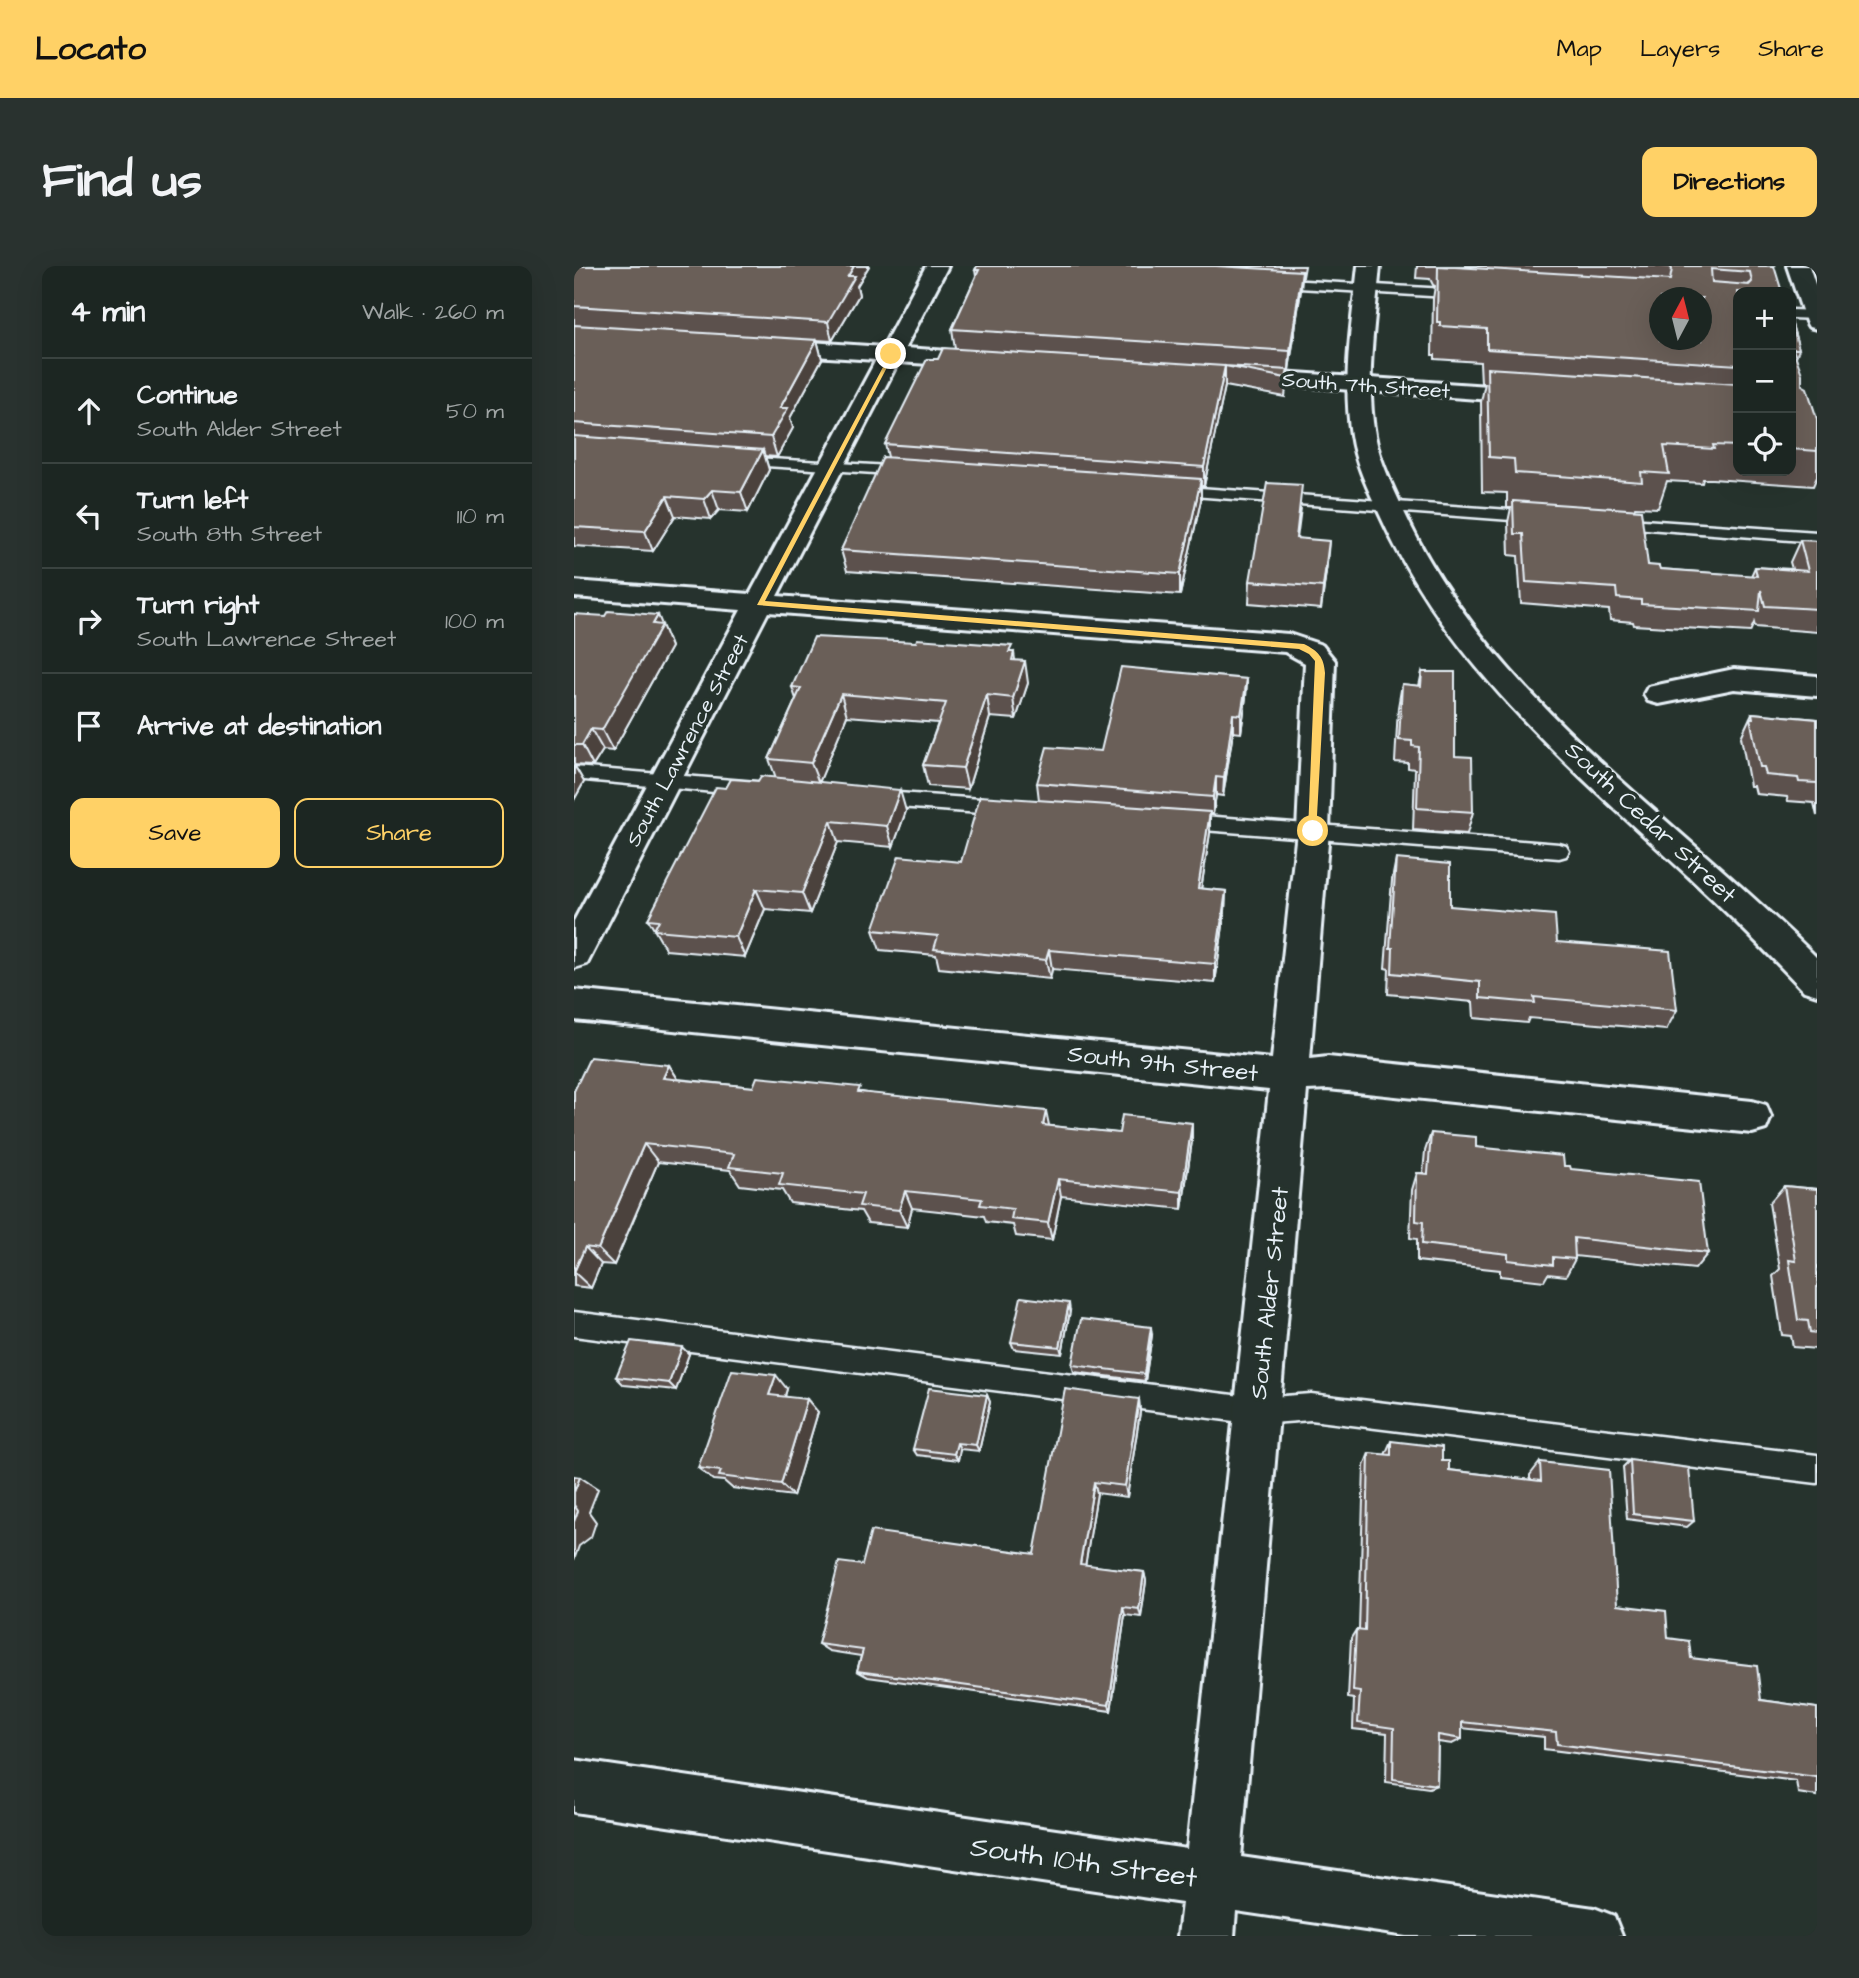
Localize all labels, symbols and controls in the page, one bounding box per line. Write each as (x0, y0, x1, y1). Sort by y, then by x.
text: Locato (35, 26, 146, 72)
text: Map (1557, 32, 1602, 66)
text: Layers (1640, 32, 1720, 66)
text: Share (1758, 32, 1824, 66)
button: Directions (1642, 147, 1817, 217)
text: Find us (42, 148, 202, 216)
north arrow (1649, 287, 1712, 350)
map controls (1733, 287, 1796, 476)
button: + (1733, 287, 1796, 350)
text: 4 min (70, 291, 145, 333)
text: Walk · 260 m (362, 296, 504, 328)
route end (875, 338, 906, 369)
button: − (1733, 350, 1796, 413)
street label: South 7th Street (1281, 365, 1451, 406)
text: Continue (137, 377, 238, 413)
icon: ahead (70, 392, 108, 430)
text: 50 m (446, 395, 504, 427)
text: South Alder Street (137, 413, 342, 445)
button: locate (1733, 413, 1796, 476)
text: Turn left (137, 482, 248, 518)
icon: left (70, 497, 108, 535)
text: 110 m (456, 500, 504, 532)
text: South 8th Street (137, 518, 322, 550)
text: Turn right (137, 587, 259, 623)
icon: right (70, 602, 108, 640)
text: 100 m (445, 605, 504, 637)
text: South Lawrence Street (137, 623, 396, 655)
street label: South Lawrence Street (619, 628, 756, 852)
icon: arrive (70, 707, 108, 745)
text: Arrive at destination (137, 708, 382, 744)
street label: South Cedar Street (1557, 734, 1744, 912)
button: Save (70, 798, 280, 868)
button: Share (294, 798, 504, 868)
route start (1297, 815, 1328, 846)
street label: South 9th Street (1066, 1037, 1260, 1091)
street label: South Alder Street (1242, 1185, 1298, 1401)
street label: South 10th Street (968, 1827, 1200, 1898)

